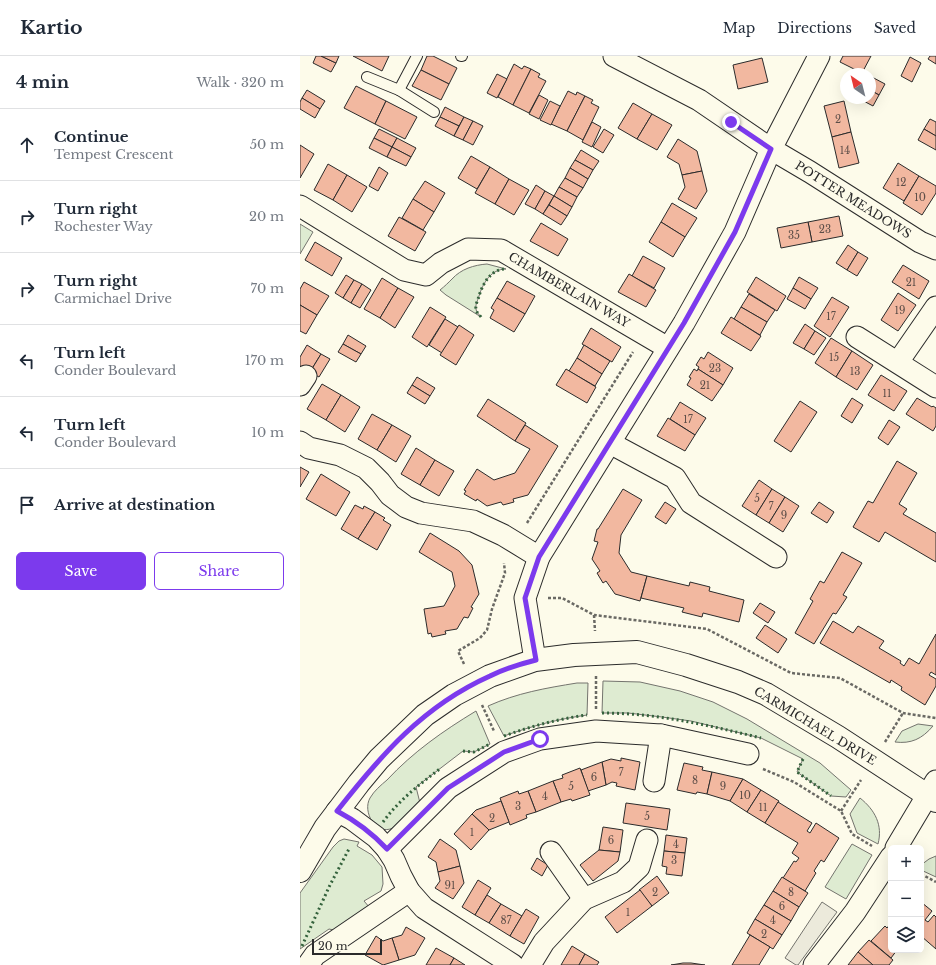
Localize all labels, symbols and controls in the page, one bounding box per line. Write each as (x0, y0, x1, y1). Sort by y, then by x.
text: Kartio (20, 16, 83, 39)
text: Map (723, 19, 755, 37)
text: Directions (777, 19, 852, 37)
text: Saved (874, 19, 916, 37)
north arrow (840, 68, 876, 104)
text: 4 min (16, 72, 69, 93)
text: Walk · 320 m (196, 74, 284, 91)
route end (722, 113, 740, 131)
house number: 2 (835, 113, 841, 126)
text: Continue (54, 127, 129, 146)
icon: ahead (16, 134, 38, 156)
text: 50 m (250, 136, 284, 153)
house number: 14 (840, 144, 850, 157)
text: Tempest Crescent (54, 146, 173, 163)
street label: POTTER MEADOWS (792, 158, 914, 242)
house number: 12 (896, 176, 906, 189)
house number: 10 (914, 191, 926, 204)
text: Turn right (54, 199, 137, 218)
icon: right (16, 206, 38, 228)
text: 20 m (249, 208, 284, 225)
text: Rochester Way (54, 218, 153, 235)
house number: 23 (819, 223, 831, 236)
house number: 35 (788, 229, 800, 242)
street label: CHAMBERLAIN WAY (506, 249, 633, 331)
text: Turn right (54, 271, 137, 290)
house number: 21 (906, 276, 916, 289)
icon: right (16, 278, 38, 300)
text: 70 m (251, 280, 284, 297)
text: Carmichael Drive (54, 290, 172, 307)
house number: 19 (895, 304, 905, 317)
house number: 17 (826, 310, 837, 323)
text: Turn left (54, 343, 125, 362)
icon: left (16, 350, 38, 372)
house number: 15 (829, 351, 839, 364)
text: 170 m (245, 352, 284, 369)
text: Conder Boulevard (54, 362, 176, 379)
house number: 23 (709, 362, 721, 375)
house number: 13 (850, 365, 860, 378)
house number: 21 (700, 379, 710, 392)
house number: 11 (883, 387, 891, 400)
house number: 17 (683, 413, 694, 426)
text: Turn left (54, 415, 125, 434)
icon: left (16, 422, 38, 444)
text: 10 m (251, 424, 284, 441)
text: Conder Boulevard (54, 434, 176, 451)
house number: 5 (754, 492, 760, 505)
icon: arrive (16, 494, 38, 516)
text: Arrive at destination (54, 495, 215, 514)
house number: 7 (768, 500, 774, 513)
house number: 9 (781, 509, 787, 522)
button: Save (16, 552, 146, 590)
button: Share (154, 552, 284, 590)
street label: CARMICHAEL DRIVE (751, 683, 879, 768)
route start (531, 730, 549, 748)
house number: 7 (618, 766, 624, 779)
house number: 6 (591, 771, 597, 784)
house number: 8 (692, 774, 698, 787)
house number: 5 (568, 780, 574, 793)
house number: 9 (720, 780, 726, 793)
house number: 10 (739, 789, 751, 802)
house number: 4 (542, 790, 548, 803)
house number: 3 (515, 800, 521, 813)
house number: 11 (759, 801, 767, 814)
house number: 5 (644, 810, 650, 823)
house number: 2 (489, 812, 495, 825)
house number: 1 (470, 826, 474, 839)
house number: 6 (608, 834, 614, 847)
house number: 4 (673, 838, 679, 851)
map controls (888, 845, 924, 953)
button: + (888, 845, 924, 881)
house number: 3 (671, 854, 677, 867)
house number: 91 (445, 879, 455, 892)
button: − (888, 881, 924, 917)
house number: 2 (652, 886, 658, 899)
house number: 8 (788, 886, 794, 899)
house number: 6 (779, 900, 785, 913)
house number: 1 (626, 906, 630, 919)
house number: 87 (500, 914, 513, 927)
house number: 4 (770, 914, 776, 927)
button: layers (888, 917, 924, 953)
house number: 2 (761, 928, 767, 941)
scale bar (312, 937, 382, 956)
text: 20 m (318, 939, 348, 953)

